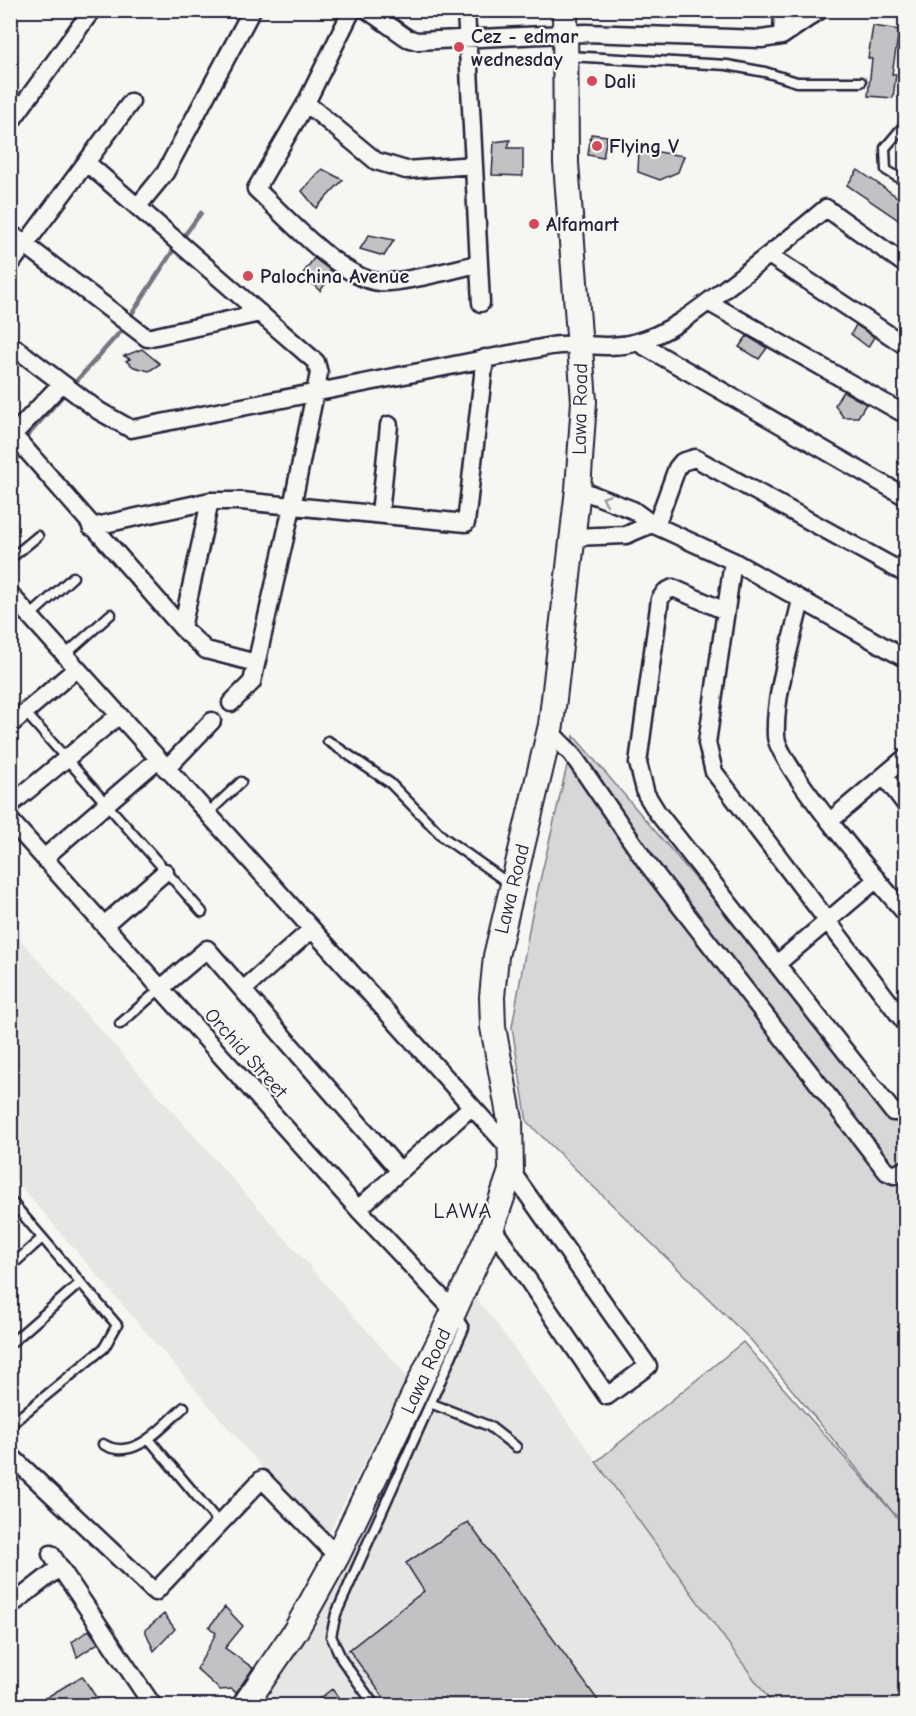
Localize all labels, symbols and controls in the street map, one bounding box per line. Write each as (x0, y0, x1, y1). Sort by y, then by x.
place label: Cez - edmar wednesday (471, 25, 578, 71)
marker: Cez - edmar wednesday (452, 40, 466, 54)
place label: Dali (604, 70, 636, 93)
marker: Dali (585, 74, 599, 88)
place label: Flying V (609, 135, 679, 158)
marker: Flying V (590, 139, 604, 153)
place label: Alfamart (546, 213, 619, 236)
marker: Alfamart (527, 217, 541, 231)
place label: Palochina Avenue (260, 265, 409, 288)
marker: Palochina Avenue (241, 269, 255, 283)
street label: Lawa Road (568, 363, 592, 455)
one-way arrow (601, 494, 612, 506)
street label: Lawa Road (490, 842, 534, 936)
street label: Orchid Street (200, 1004, 293, 1103)
district label: LAWA (433, 1198, 493, 1224)
street label: Lawa Road (396, 1325, 456, 1417)

